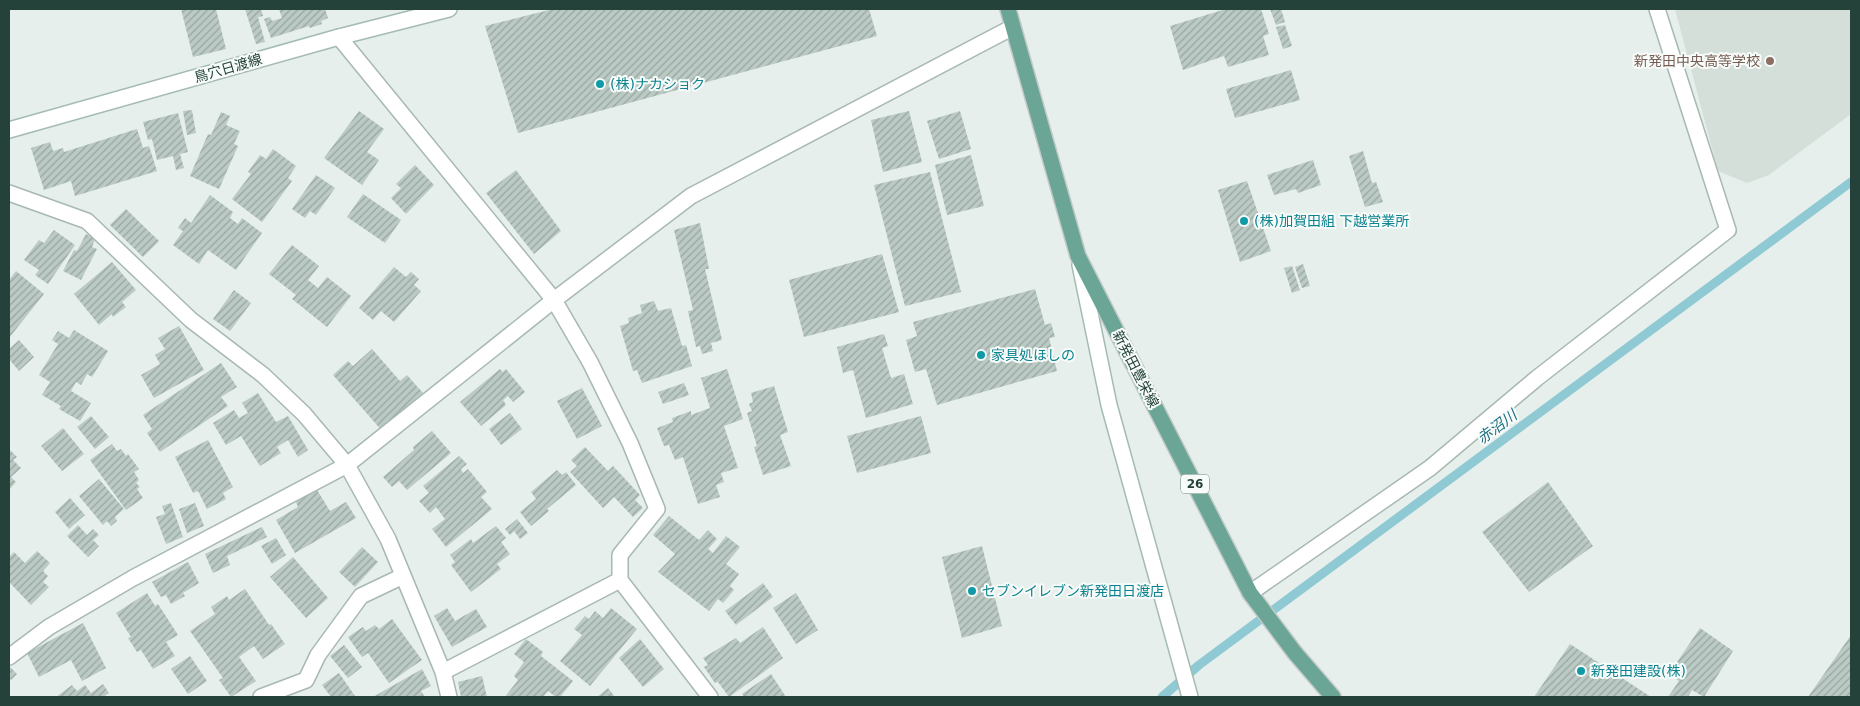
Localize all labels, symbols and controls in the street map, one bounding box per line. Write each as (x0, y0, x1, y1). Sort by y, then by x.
street label: 鳥穴日渡線 (192, 51, 264, 85)
place label: 新発田中央高等学校 (1634, 53, 1760, 69)
marker: 新発田中央高等学校 (1764, 55, 1776, 67)
place label: (株)ナカショク (610, 76, 705, 92)
marker: (株)ナカショク (594, 78, 606, 90)
place label: (株)加賀田組 下越営業所 (1254, 213, 1409, 229)
marker: (株)加賀田組 下越営業所 (1238, 215, 1250, 227)
street label: 新発田豊栄線 (1110, 328, 1162, 410)
place label: 家具処ほしの (991, 347, 1075, 363)
marker: 家具処ほしの (975, 349, 987, 361)
water label: 赤沼川 (1474, 405, 1522, 448)
road number: 26 (1181, 474, 1209, 494)
place label: セブンイレブン新発田日渡店 (982, 583, 1164, 599)
marker: セブンイレブン新発田日渡店 (966, 585, 978, 597)
place label: 新発田建設(株) (1591, 663, 1686, 679)
marker: 新発田建設(株) (1575, 665, 1587, 677)

